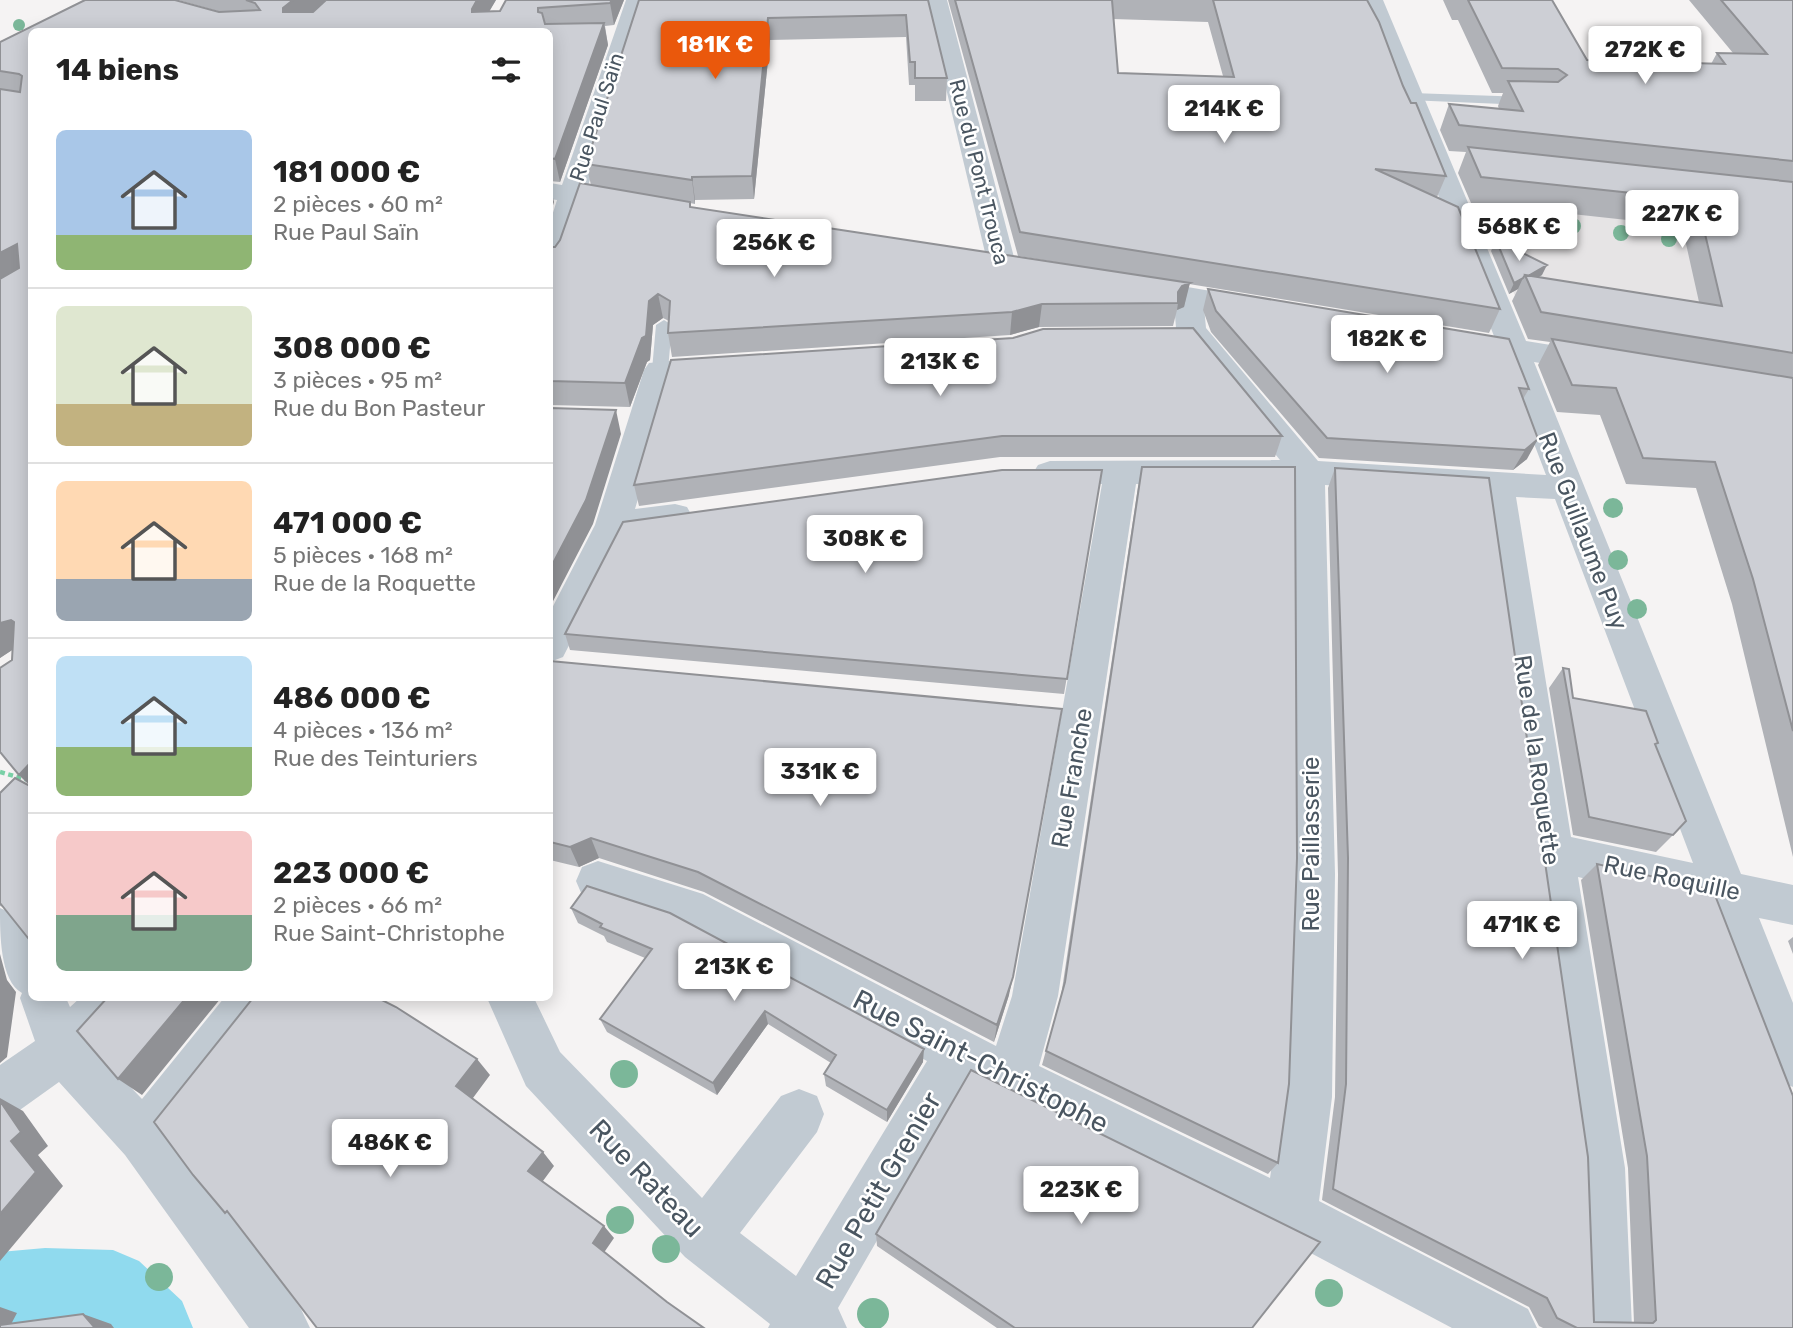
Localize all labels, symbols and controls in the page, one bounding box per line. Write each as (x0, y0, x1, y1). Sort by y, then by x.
pin: 181K € (658, 22, 772, 81)
pin: 272K € (1588, 27, 1702, 86)
text: 181K € (677, 30, 753, 58)
text: 272K € (1604, 35, 1686, 63)
street label: Rue Paul Saïn (564, 49, 629, 184)
icon: filters (487, 51, 525, 89)
text: 14 biens (56, 52, 179, 88)
street label: Rue du Pont Trouca (944, 76, 1015, 267)
pin: 214K € (1167, 86, 1281, 145)
text: 214K € (1184, 94, 1264, 122)
text: 181 000 € (273, 154, 421, 190)
icon: home (112, 158, 196, 242)
text: 2 pièces · 60 m² (273, 190, 443, 218)
pin: 227K € (1625, 190, 1739, 250)
text: 227K € (1641, 199, 1723, 227)
pin: 568K € (1462, 204, 1576, 263)
text: 568K € (1477, 212, 1561, 240)
text: Rue Paul Saïn (273, 218, 419, 246)
pin: 256K € (717, 219, 831, 279)
text: 256K € (733, 228, 815, 256)
pin: 182K € (1330, 316, 1444, 375)
text: 182K € (1347, 324, 1427, 352)
text: 308 000 € (273, 330, 431, 366)
icon: home (112, 334, 196, 418)
pin: 213K € (883, 338, 997, 398)
text: 213K € (900, 347, 980, 375)
text: 3 pièces · 95 m² (273, 366, 442, 394)
text: Rue du Bon Pasteur (273, 394, 485, 422)
street label: Rue Guillaume Puy (1532, 428, 1634, 634)
text: 471 000 € (273, 505, 422, 541)
icon: home (112, 509, 196, 593)
pin: 308K € (808, 516, 922, 575)
text: 308K € (823, 524, 907, 552)
text: 5 pièces · 168 m² (273, 541, 453, 569)
text: Rue de la Roquette (273, 569, 476, 597)
street label: Rue de la Roquette (1508, 653, 1566, 867)
text: 486 000 € (273, 680, 431, 716)
icon: home (112, 684, 196, 768)
street label: Rue Franche (1046, 706, 1098, 850)
text: 4 pièces · 136 m² (273, 716, 453, 744)
text: Rue des Teinturiers (273, 744, 478, 772)
pin: 331K € (763, 748, 877, 808)
text: 331K € (780, 757, 860, 785)
street label: Rue Paillasserie (1297, 757, 1325, 931)
street label: Rue Roquille (1601, 850, 1743, 906)
text: 223 000 € (273, 855, 429, 891)
icon: home (112, 859, 196, 943)
text: 2 pièces · 66 m² (273, 891, 442, 919)
pin: 471K € (1465, 902, 1579, 961)
text: 471K € (1483, 910, 1561, 938)
text: Rue Saint-Christophe (273, 919, 505, 947)
pin: 213K € (677, 944, 791, 1003)
text: 213K € (694, 952, 774, 980)
street label: Rue Saint-Christophe (848, 983, 1114, 1140)
street label: Rue Petit Grenier (809, 1086, 948, 1295)
street label: Rue Rateau (583, 1113, 711, 1244)
pin: 486K € (333, 1120, 447, 1179)
text: 486K € (348, 1128, 432, 1156)
pin: 223K € (1024, 1166, 1138, 1226)
text: 223K € (1039, 1175, 1123, 1203)

